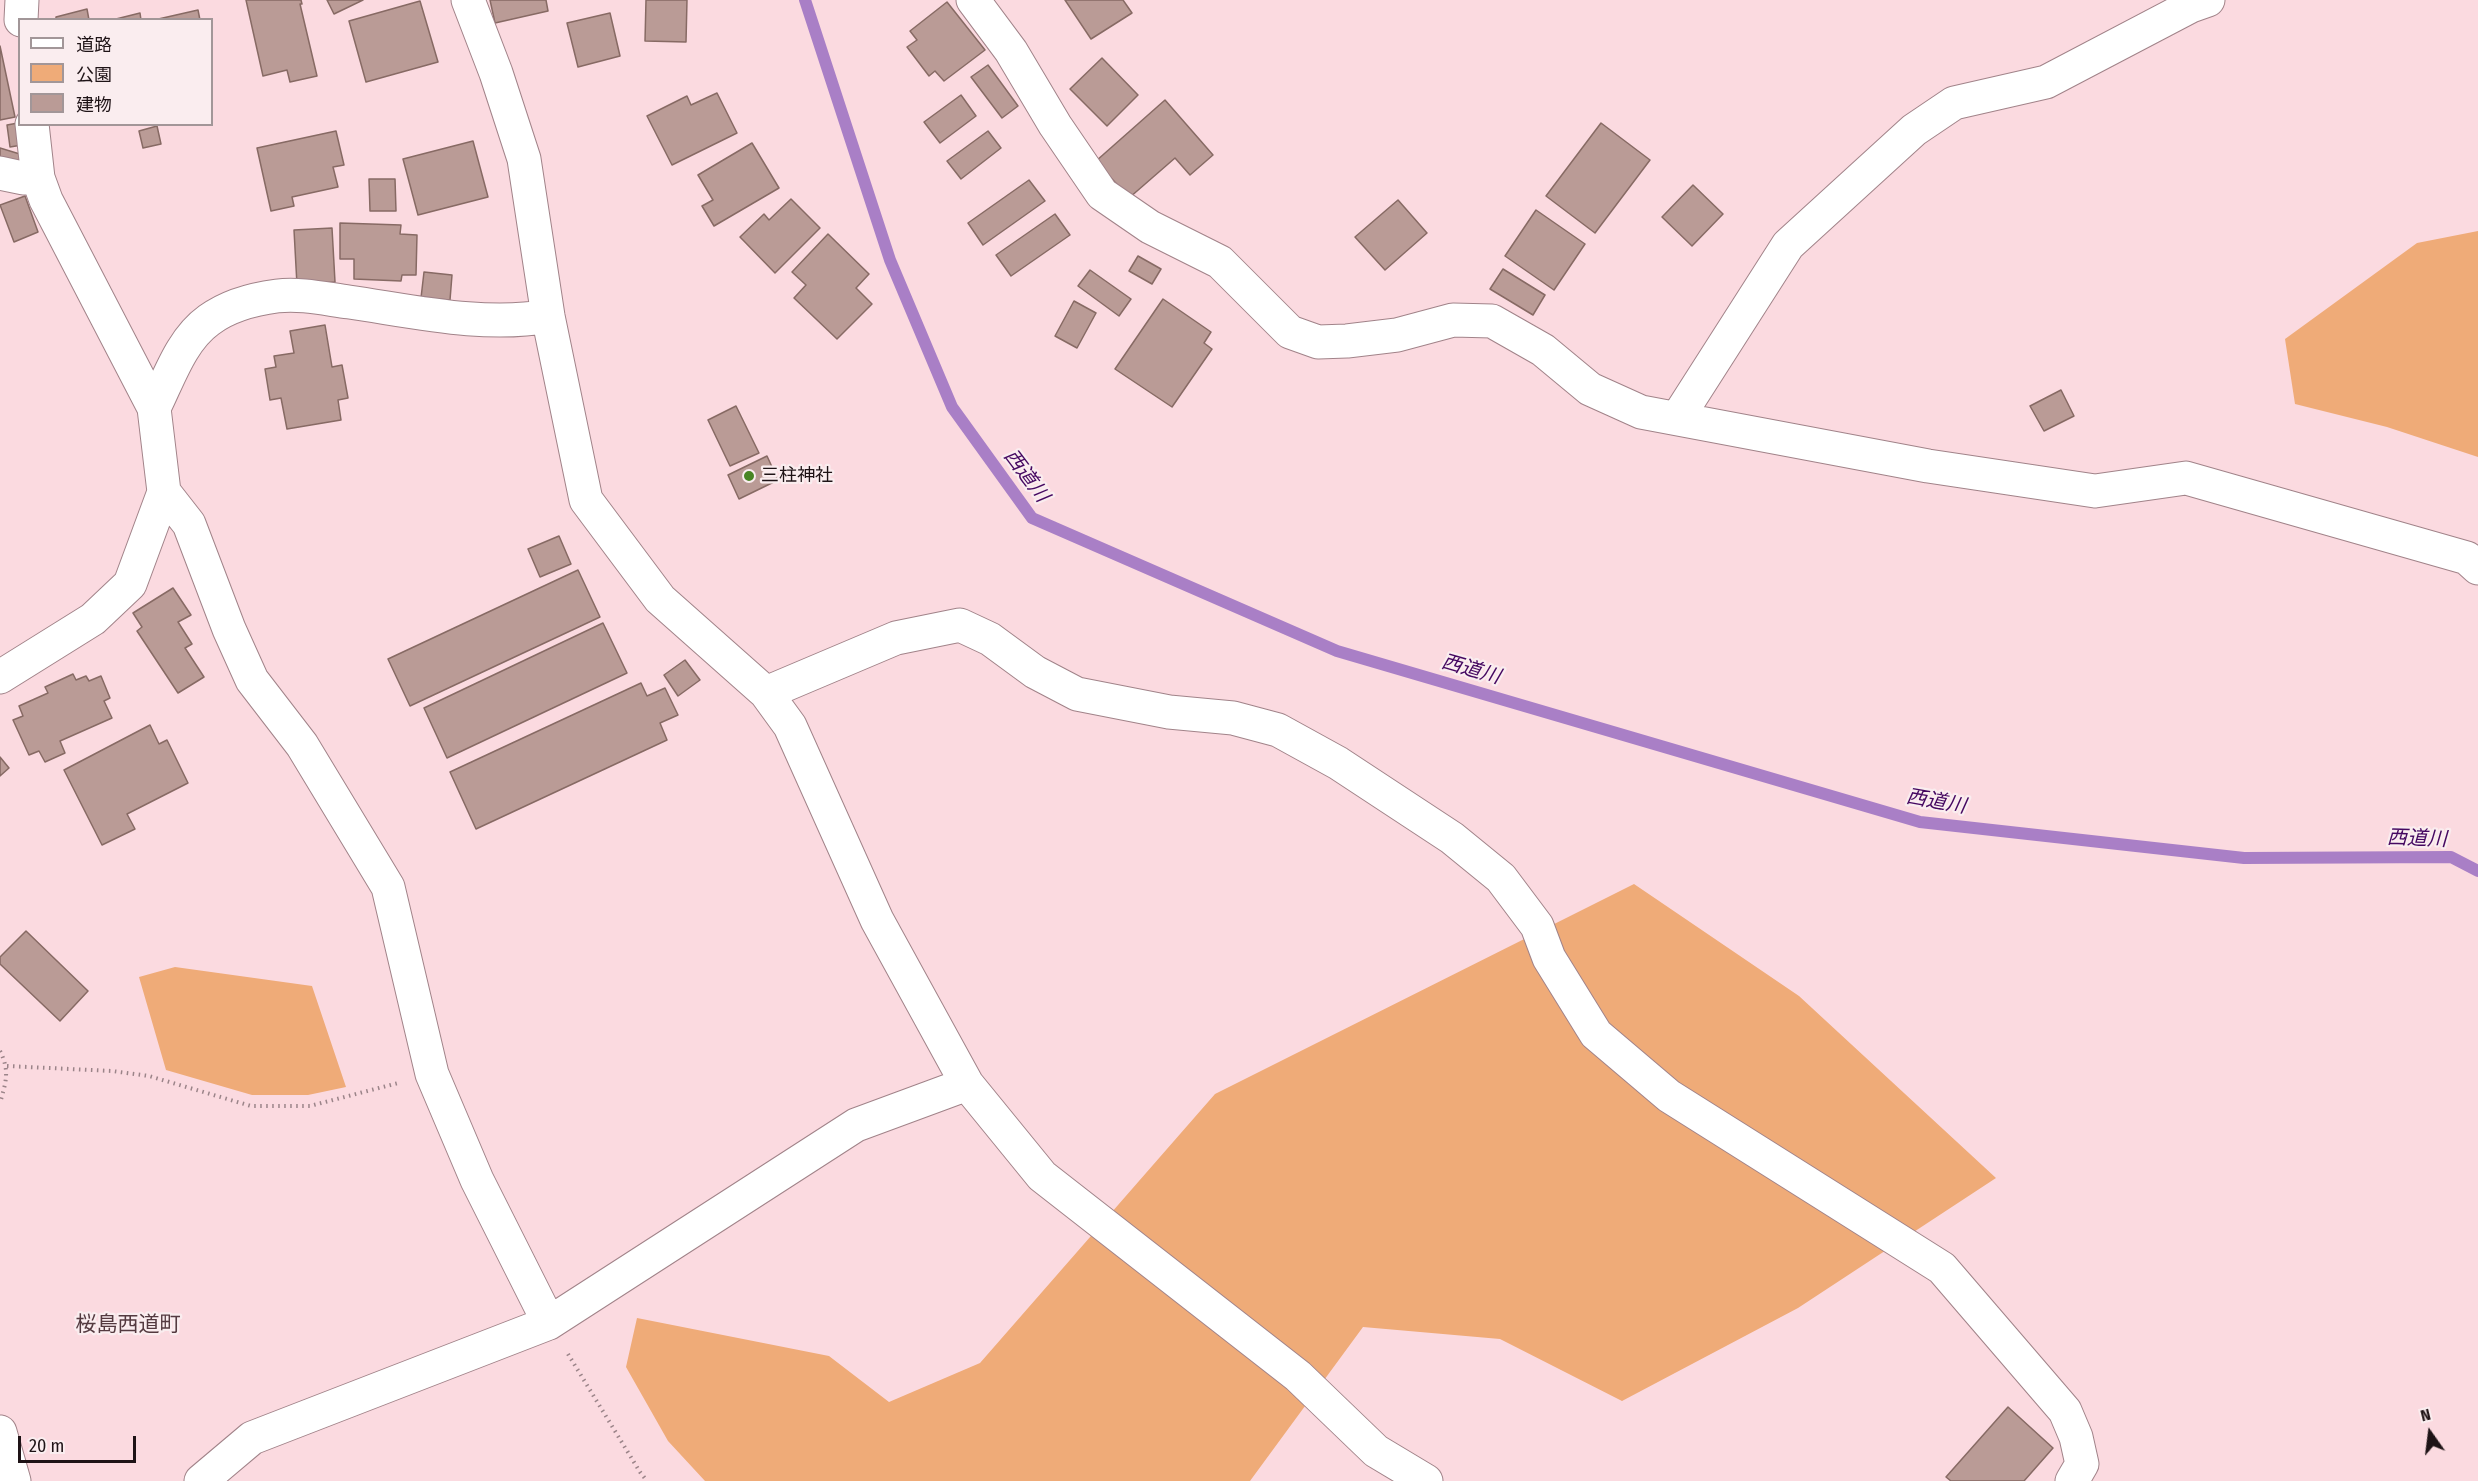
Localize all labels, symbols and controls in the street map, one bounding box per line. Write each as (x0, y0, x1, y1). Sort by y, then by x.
legend (18, 18, 213, 126)
text: 道路 (76, 34, 112, 56)
text: 公園 (76, 64, 112, 86)
text: 建物 (76, 94, 112, 116)
water label: 西道川 (998, 445, 1054, 507)
place label: 三柱神社 (761, 465, 833, 487)
marker: 三柱神社 (742, 469, 756, 483)
water label: 西道川 (1439, 650, 1503, 690)
water label: 西道川 (1904, 785, 1968, 819)
water label: 西道川 (2387, 826, 2447, 852)
district label: 桜島西道町 (76, 1312, 180, 1338)
north arrow (2400, 1403, 2460, 1463)
text: N (2419, 1405, 2432, 1425)
scale bar (21, 1424, 140, 1462)
text: 20 m (29, 1435, 64, 1457)

